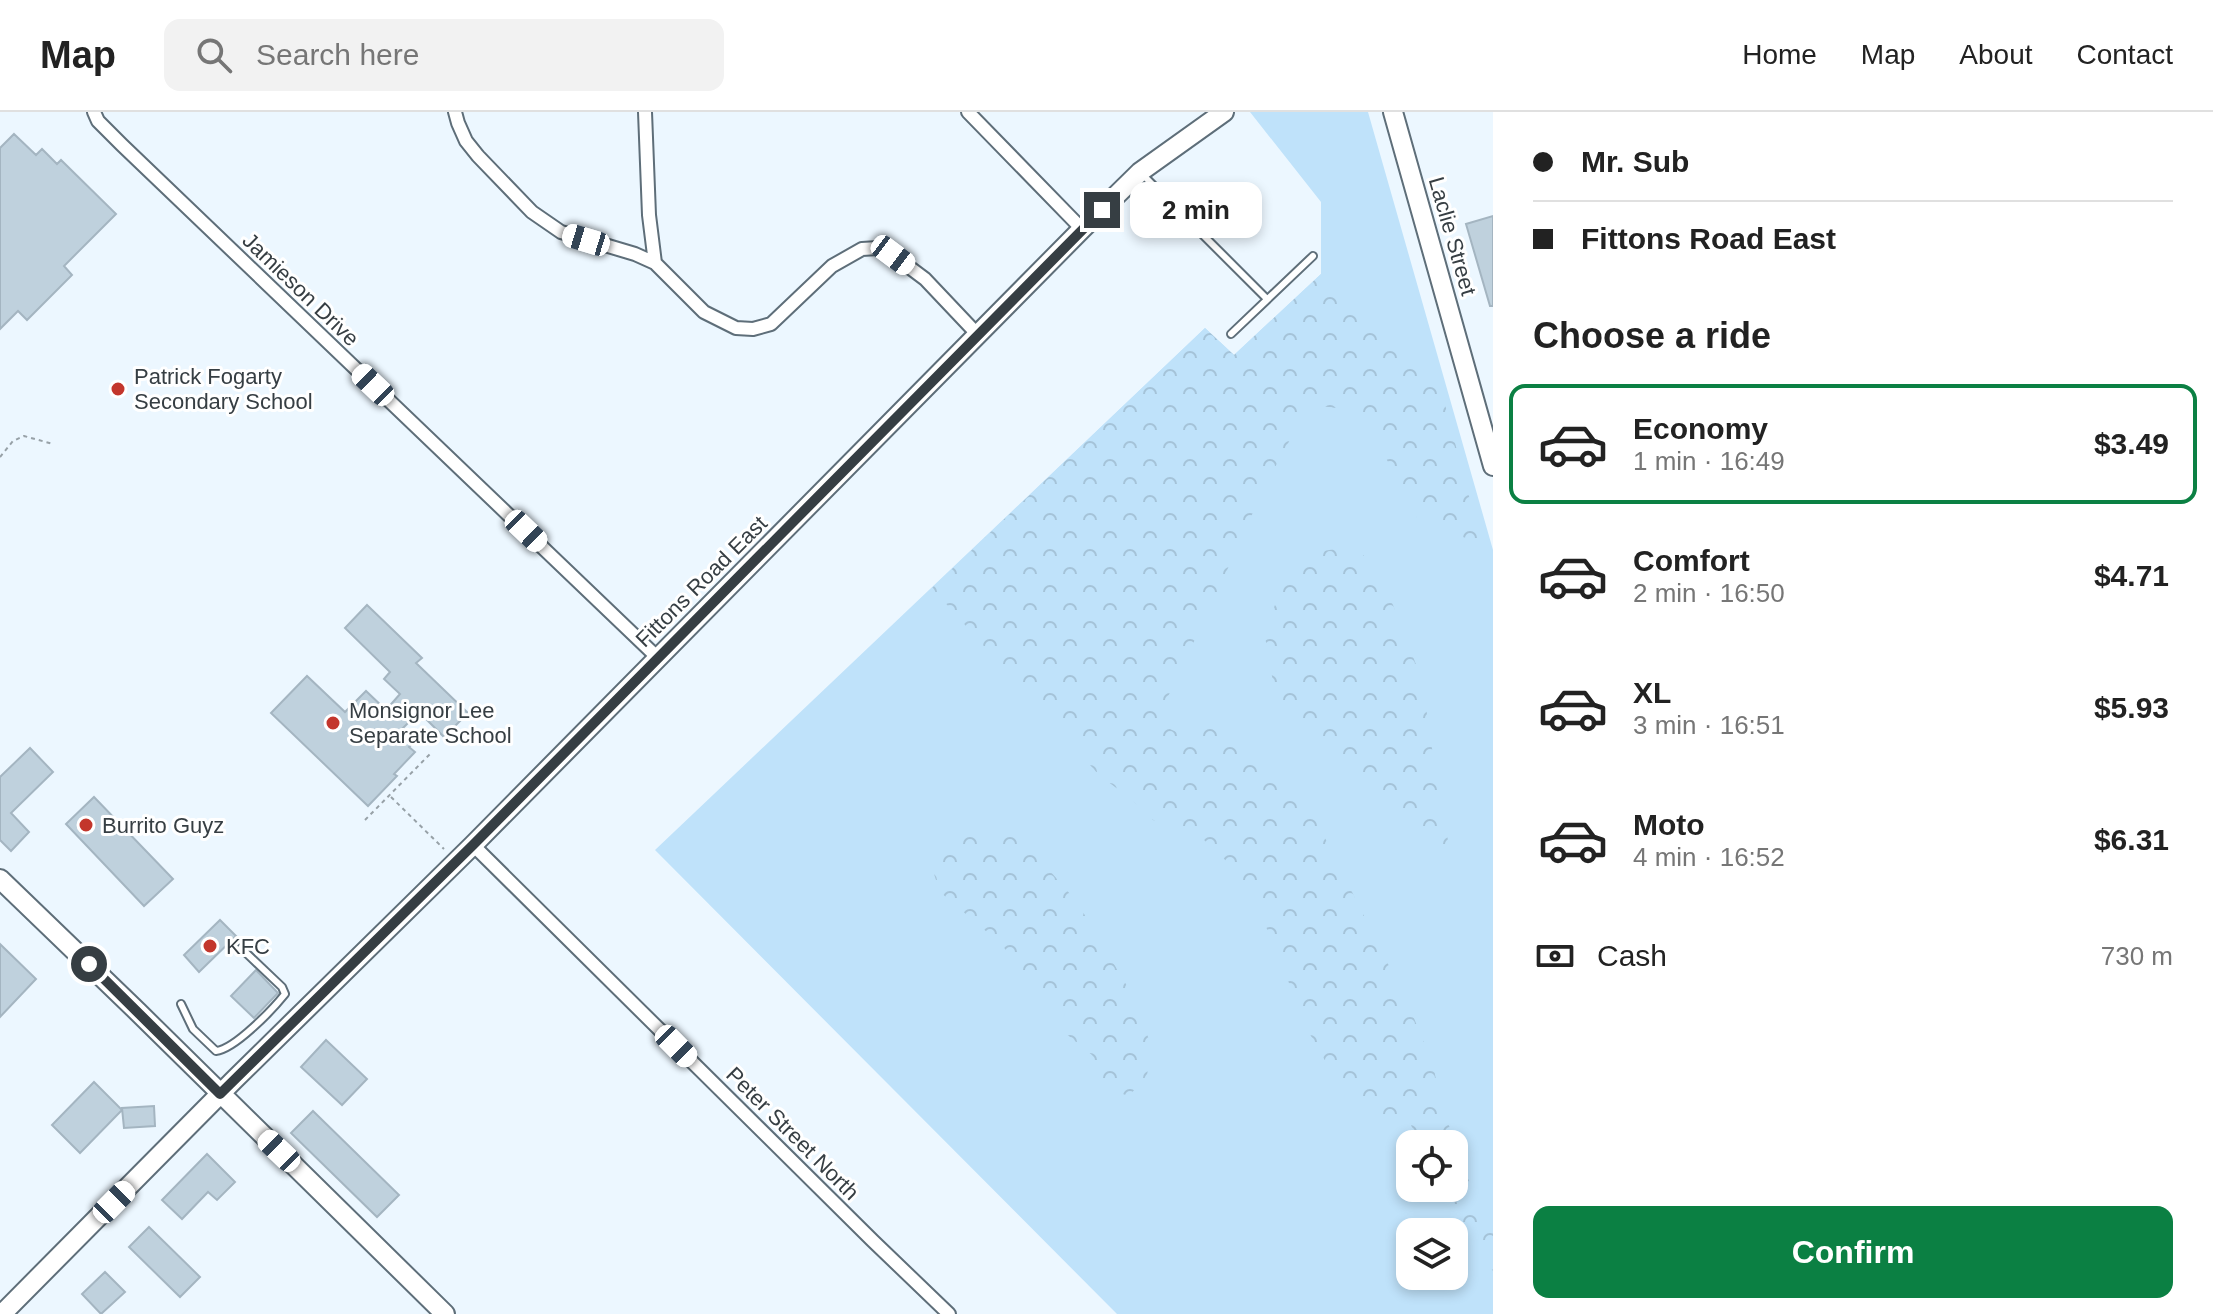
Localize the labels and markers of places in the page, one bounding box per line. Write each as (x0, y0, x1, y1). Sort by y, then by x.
place label: Patrick Fogarty Secondary School (134, 364, 313, 414)
marker: Patrick Fogarty Secondary School (109, 380, 127, 398)
place label: Monsignor Lee Separate School (349, 698, 512, 748)
marker: Monsignor Lee Separate School (324, 714, 342, 732)
place label: Burrito Guyz (102, 813, 224, 838)
marker: Burrito Guyz (77, 816, 95, 834)
place label: KFC (226, 934, 270, 959)
marker: KFC (201, 937, 219, 955)

